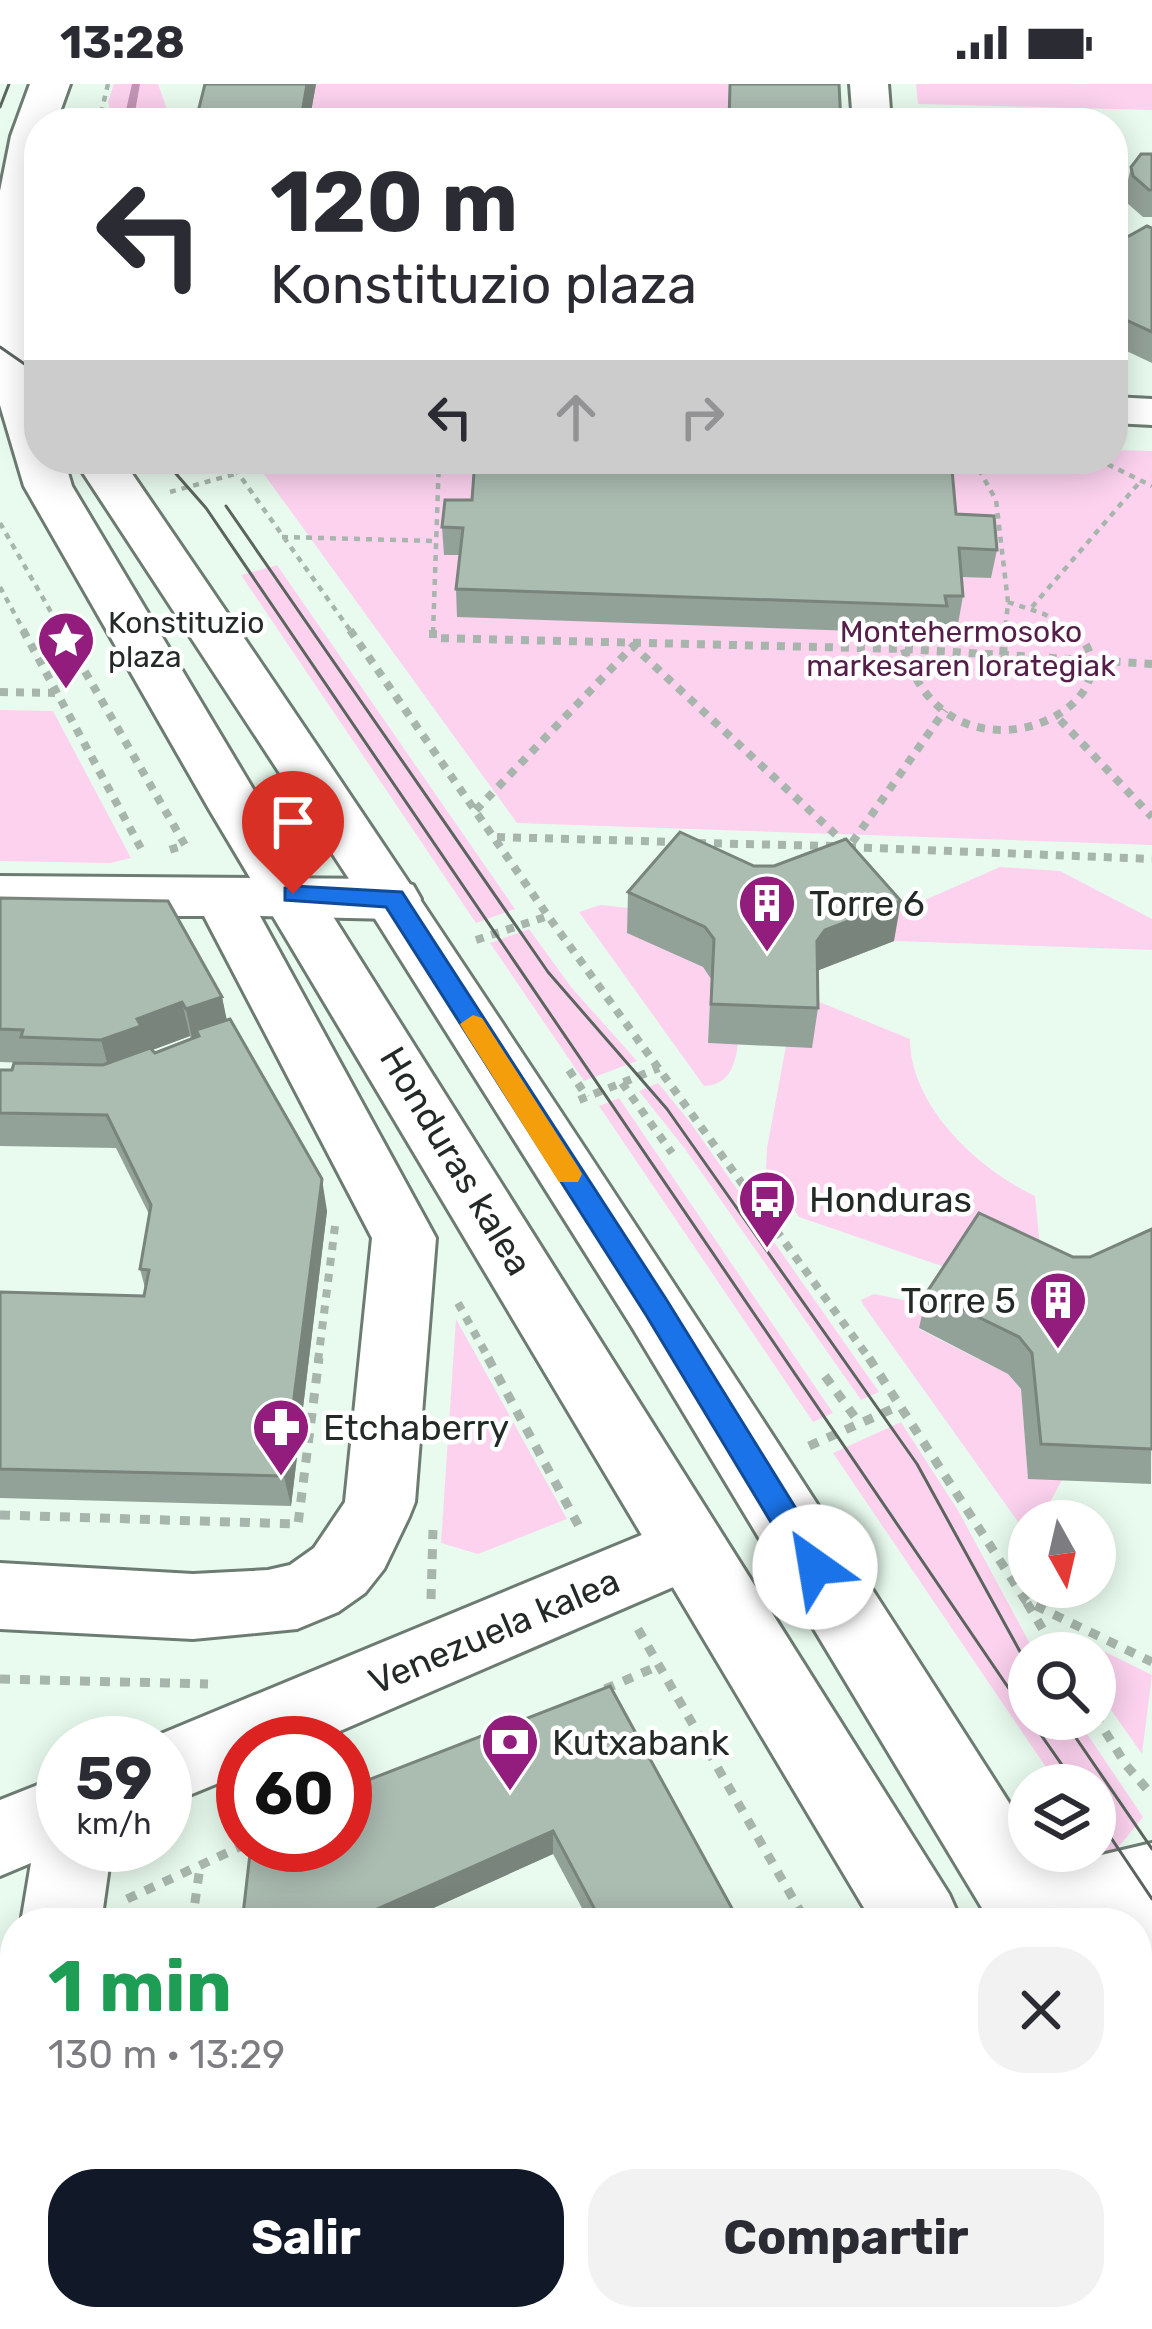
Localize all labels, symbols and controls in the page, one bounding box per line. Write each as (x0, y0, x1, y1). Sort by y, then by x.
text: 13:28 (60, 16, 185, 69)
text: 120 m (270, 152, 518, 252)
icon: left (72, 156, 228, 312)
text: Konstituzio plaza (270, 253, 697, 317)
icon: left (417, 384, 483, 450)
icon: ahead (543, 384, 609, 450)
icon: right (669, 384, 735, 450)
place label: Konstituzio plaza (108, 605, 264, 675)
place icon: Konstituzio plaza (35, 609, 97, 691)
park label: Montehermosoko markesaren lorategiak (806, 614, 1116, 684)
pin (242, 771, 344, 894)
icon: arrive (260, 789, 326, 855)
building icon: Torre 6 (736, 872, 798, 954)
place label: Torre 6 (809, 882, 925, 925)
street label: Honduras kalea (371, 1039, 541, 1283)
bus stop icon: Honduras (736, 1168, 798, 1250)
place label: Honduras (809, 1178, 972, 1221)
building icon: Torre 5 (1027, 1269, 1089, 1351)
place label: Torre 5 (901, 1279, 1016, 1322)
pharmacy icon: Etchaberry (250, 1396, 312, 1478)
place label: Etchaberry (323, 1406, 509, 1449)
north arrow (1008, 1500, 1116, 1608)
map controls (1008, 1500, 1116, 1872)
position arrow (752, 1504, 878, 1630)
street label: Venezuela kalea (362, 1559, 626, 1703)
button: search (1008, 1632, 1116, 1740)
bank icon: Kutxabank (479, 1711, 541, 1793)
speed limit sign: 60 (216, 1716, 372, 1872)
place label: Kutxabank (552, 1721, 730, 1764)
text: 59 (75, 1743, 153, 1814)
button: layers (1008, 1764, 1116, 1872)
text: km/h (77, 1806, 151, 1842)
text: 1 min (48, 1944, 232, 2029)
button: close (978, 1947, 1104, 2073)
text: 130 m · 13:29 (48, 2032, 285, 2078)
button: Salir (48, 2169, 564, 2307)
button: Compartir (588, 2169, 1104, 2307)

